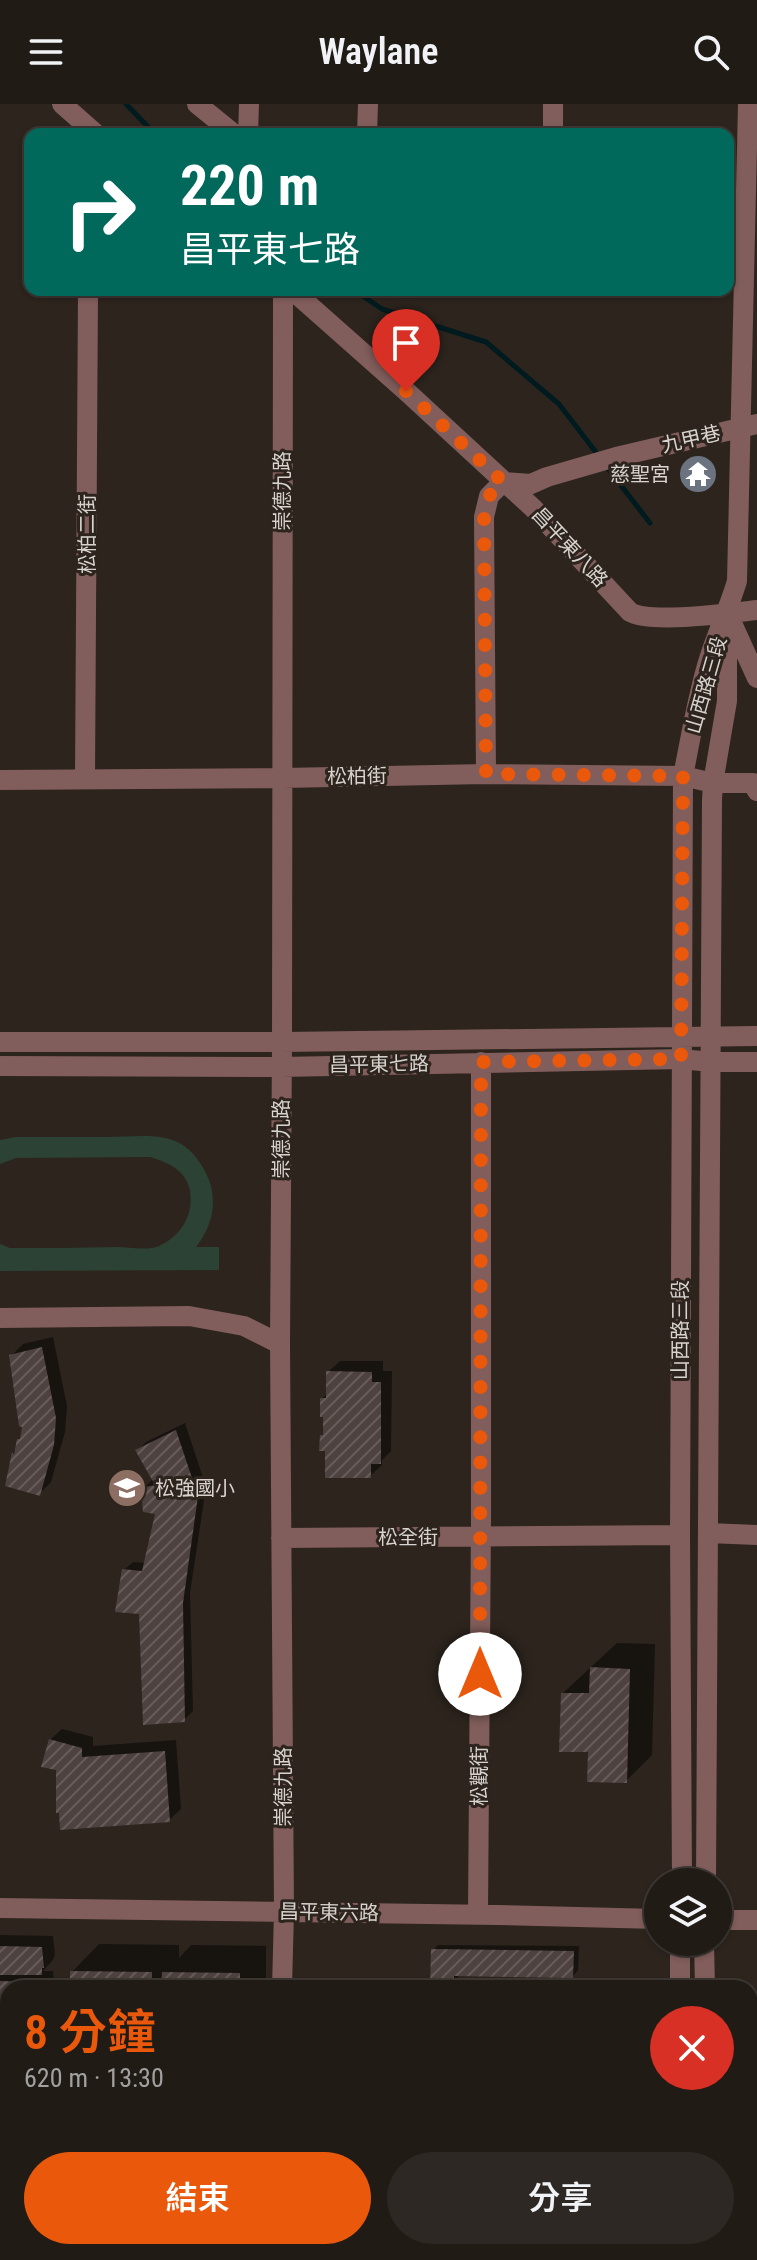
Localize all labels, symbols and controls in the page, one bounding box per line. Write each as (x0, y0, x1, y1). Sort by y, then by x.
icon: menu (24, 30, 68, 74)
icon: search (689, 30, 733, 74)
text: Waylane (319, 31, 438, 73)
text: 220 m (180, 153, 319, 219)
icon: right (48, 160, 152, 264)
text: 昌平東七路 (180, 229, 360, 271)
pin (372, 309, 440, 391)
icon: arrive (384, 321, 428, 365)
street label: 九甲巷 (659, 421, 723, 457)
street label: 崇德九路 (270, 451, 294, 531)
temple icon: 慈聖宮 (677, 453, 719, 495)
place label: 慈聖宮 (610, 462, 670, 486)
street label: 松柏二街 (75, 494, 99, 574)
street label: 昌平東八路 (527, 502, 613, 592)
street label: 山西路三段 (681, 634, 731, 736)
street label: 松柏街 (327, 763, 387, 789)
street label: 昌平東七路 (329, 1051, 429, 1077)
street label: 崇德九路 (269, 1099, 293, 1179)
street label: 山西路三段 (668, 1280, 692, 1380)
school or university icon: 松強國小 (106, 1467, 148, 1509)
place label: 松強國小 (155, 1476, 235, 1500)
street label: 松全街 (378, 1525, 438, 1549)
position arrow (438, 1632, 522, 1716)
street label: 松觀街 (467, 1746, 491, 1806)
street label: 崇德九路 (271, 1747, 295, 1827)
map controls (644, 1868, 732, 1956)
button: layers (644, 1868, 732, 1956)
street label: 昌平東六路 (279, 1899, 379, 1925)
text: 8 分鐘 (24, 2004, 155, 2061)
button: close (650, 2006, 734, 2090)
text: 620 m · 13:30 (24, 2063, 164, 2093)
button: 結束 (24, 2152, 371, 2244)
button: 分享 (387, 2152, 734, 2244)

